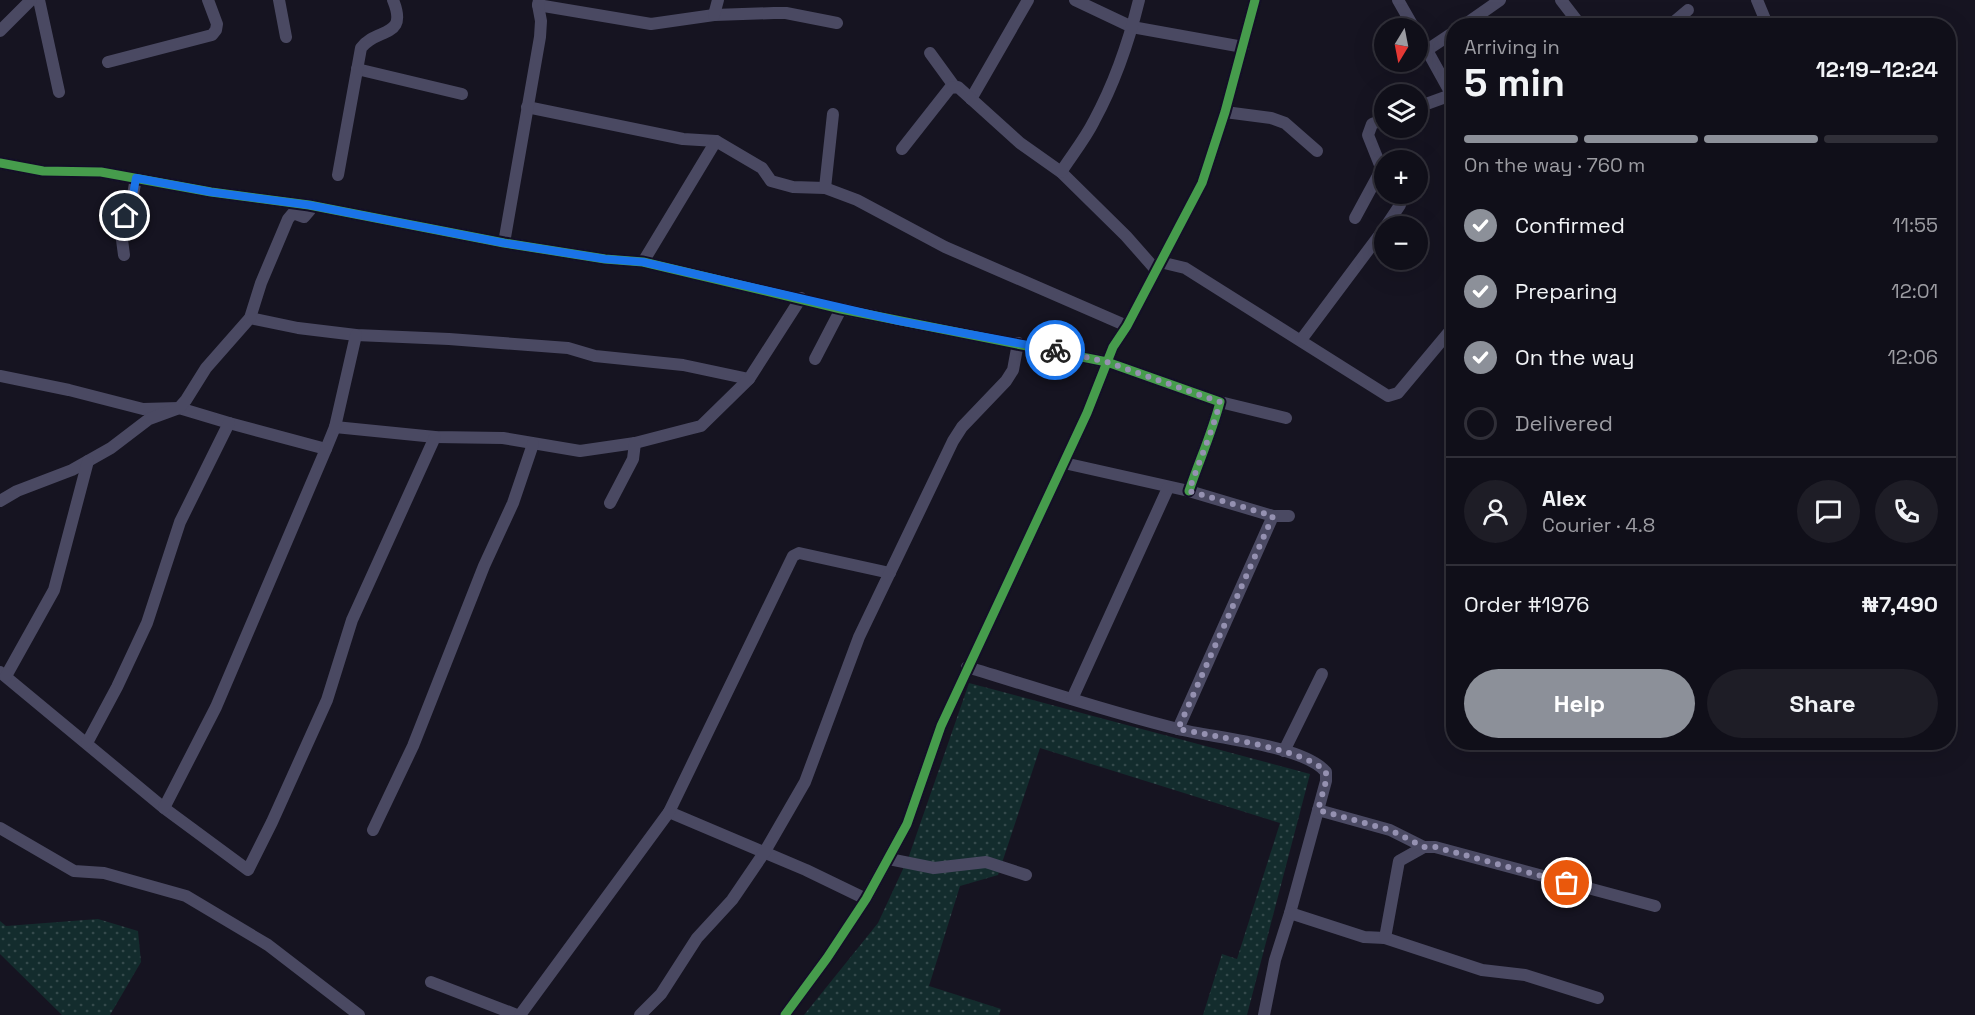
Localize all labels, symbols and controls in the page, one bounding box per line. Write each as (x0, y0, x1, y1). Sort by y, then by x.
north arrow (1374, 18, 1428, 72)
map controls (1374, 18, 1428, 270)
text: Arriving in (1464, 34, 1560, 60)
text: 12:19–12:24 (1816, 55, 1938, 83)
text: 5 min (1464, 58, 1565, 107)
button: layers (1374, 84, 1428, 138)
button: + (1374, 150, 1428, 204)
text: On the way · 760 m (1464, 152, 1645, 178)
pin (99, 190, 150, 241)
icon: home (108, 199, 141, 232)
icon: check (1464, 209, 1497, 242)
text: Confirmed (1515, 211, 1625, 239)
text: 11:55 (1892, 212, 1938, 238)
button: − (1374, 216, 1428, 270)
icon: check (1464, 275, 1497, 308)
text: Preparing (1515, 277, 1617, 305)
text: 12:01 (1891, 278, 1938, 304)
courier (1025, 320, 1085, 380)
icon: bike (1039, 334, 1072, 367)
icon: check (1464, 341, 1497, 374)
text: On the way (1515, 343, 1634, 371)
text: 12:06 (1887, 344, 1938, 370)
text: Delivered (1515, 409, 1613, 437)
button: person (1464, 480, 1527, 543)
button: chat (1797, 480, 1860, 543)
button: phone (1875, 480, 1938, 543)
text: Alex (1542, 484, 1587, 512)
text: Courier · 4.8 (1542, 512, 1655, 538)
text: Order #1976 (1464, 590, 1590, 618)
text: ₦7,490 (1861, 590, 1938, 618)
button: Help (1464, 669, 1695, 738)
button: Share (1707, 669, 1938, 738)
pin (1541, 857, 1592, 908)
icon: bag (1550, 866, 1583, 899)

